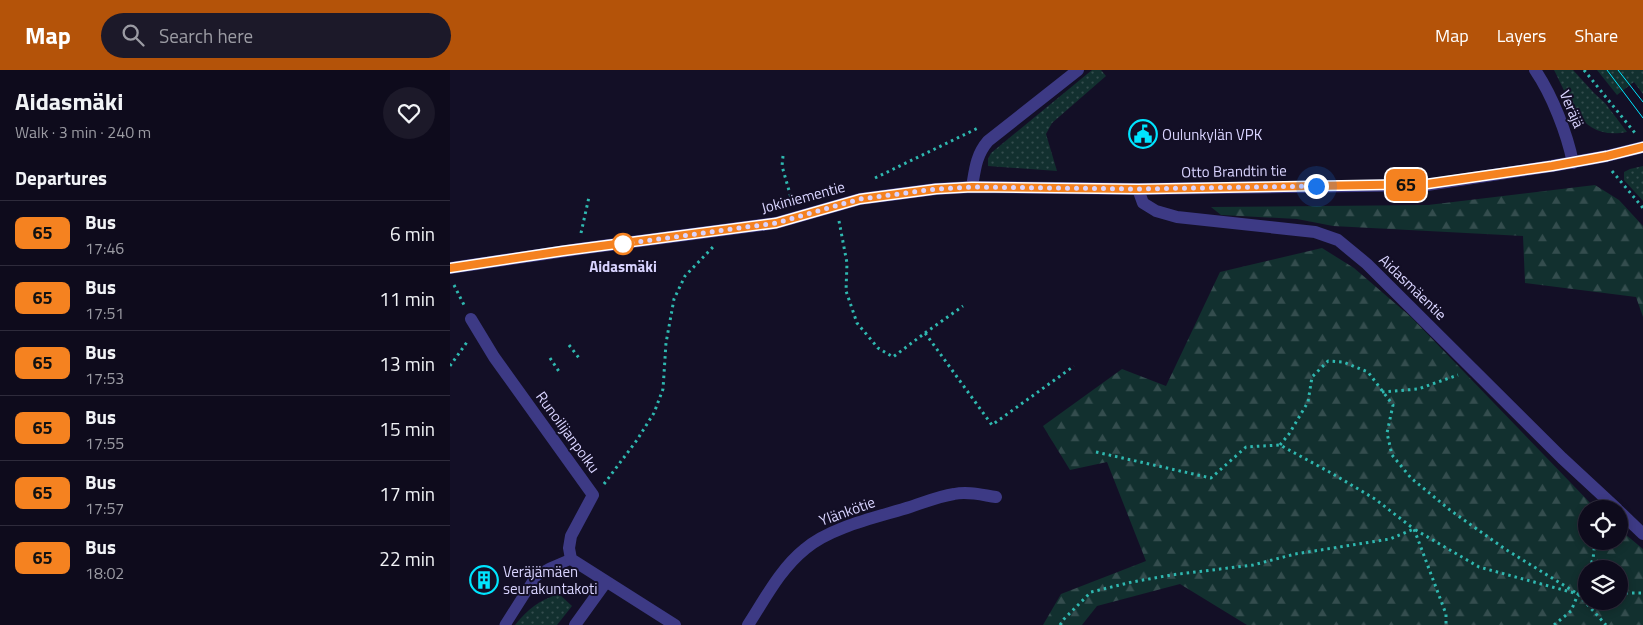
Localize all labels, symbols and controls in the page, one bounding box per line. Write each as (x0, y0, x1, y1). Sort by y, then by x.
search box (101, 13, 451, 58)
text: Map (25, 17, 71, 53)
icon: search (119, 21, 147, 49)
text: Search here (159, 21, 253, 50)
text: Map (1435, 22, 1469, 49)
text: Layers (1497, 22, 1546, 49)
text: Share (1574, 22, 1618, 49)
text: Aidasmäki (15, 83, 123, 119)
street label: Veräjä (1554, 86, 1590, 132)
button: heart (383, 87, 435, 139)
public building icon: Oulunkylän VPK (1128, 119, 1158, 149)
text: Walk · 3 min · 240 m (15, 120, 151, 144)
place label: Oulunkylän VPK (1162, 123, 1263, 146)
street label: Otto Brandtin tie (1181, 159, 1287, 183)
text: Departures (15, 163, 107, 192)
line badge: 65 (1384, 169, 1428, 201)
text: 65 (1396, 171, 1416, 198)
your location (1304, 174, 1329, 199)
street label: Jokiniementie (759, 175, 847, 219)
text: Bus (85, 207, 116, 236)
text: 65 (32, 219, 53, 246)
text: 6 min (390, 219, 435, 248)
marker: Aidasmäki (612, 233, 634, 255)
text: 17:46 (85, 236, 124, 260)
street label: Aidasmäentie (1374, 249, 1452, 325)
place label: Aidasmäki (589, 255, 657, 278)
text: Bus (85, 272, 116, 301)
text: 65 (32, 284, 53, 311)
text: 11 min (379, 284, 435, 313)
text: 17:51 (85, 301, 124, 325)
text: Bus (85, 337, 116, 366)
text: 65 (32, 349, 53, 376)
text: 13 min (379, 349, 435, 378)
text: 17:53 (85, 366, 124, 390)
street label: Runoilijanpolku (530, 386, 606, 478)
text: Bus (85, 402, 116, 431)
text: 65 (32, 414, 53, 441)
text: 15 min (379, 414, 435, 443)
text: 17:55 (85, 431, 124, 455)
text: Bus (85, 467, 116, 496)
text: 65 (32, 479, 53, 506)
text: 17 min (379, 479, 435, 508)
street label: Ylänkötie (816, 490, 878, 532)
text: 17:57 (85, 496, 124, 520)
map controls (1578, 500, 1628, 610)
button: locate (1578, 500, 1628, 550)
text: Bus (85, 532, 116, 561)
text: 65 (32, 544, 53, 571)
text: 22 min (379, 544, 435, 573)
place label: Veräjämäen seurakuntakoti (503, 560, 598, 600)
button: layers (1578, 560, 1628, 610)
text: 18:02 (85, 561, 124, 585)
building icon: Veräjämäen seurakuntakoti (469, 565, 499, 595)

